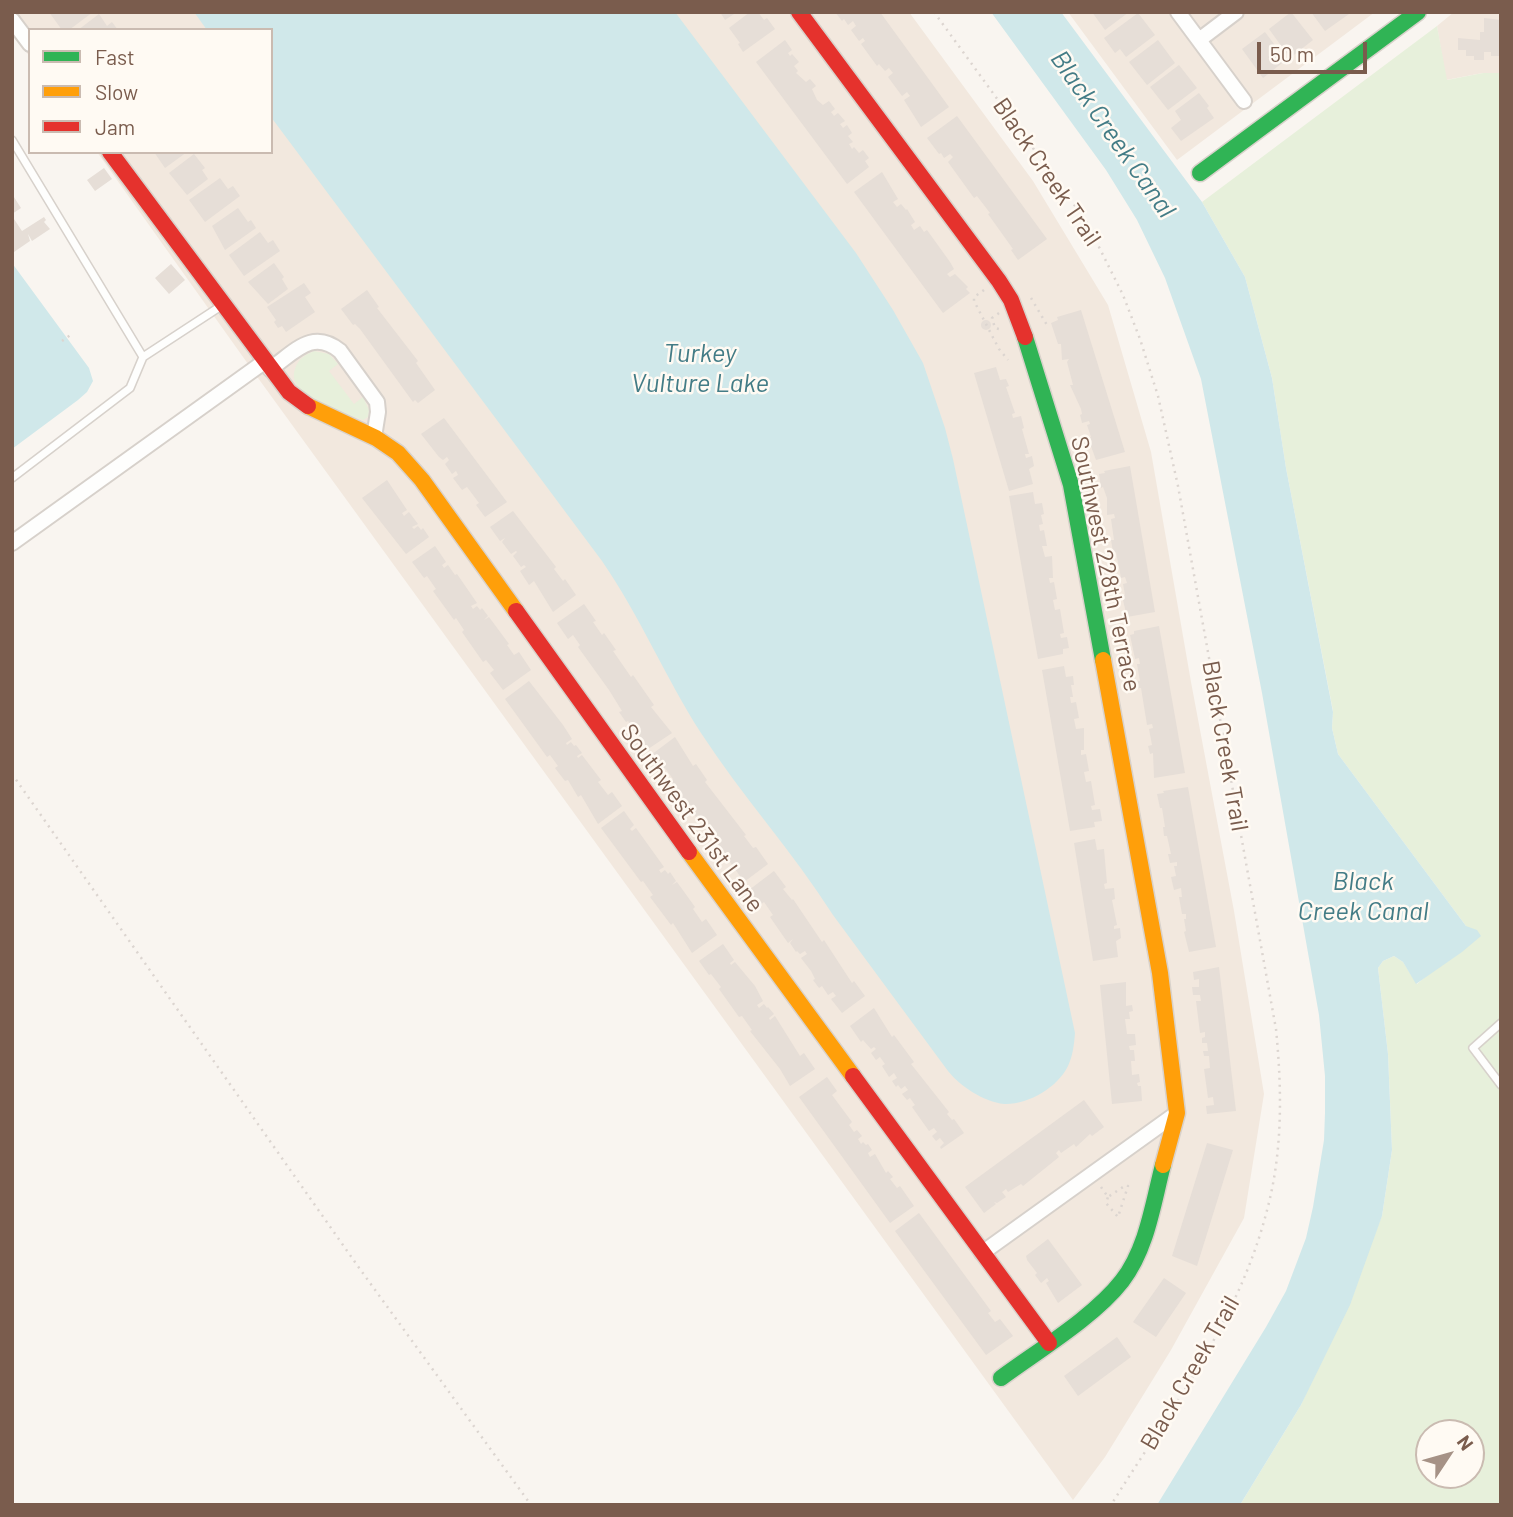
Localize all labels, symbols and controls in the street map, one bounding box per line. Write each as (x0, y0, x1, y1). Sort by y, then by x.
legend (28, 28, 273, 154)
scale bar (1261, 28, 1371, 72)
text: 50 m (1270, 41, 1314, 66)
text: Fast (95, 44, 135, 69)
water label: Black Creek Canal (1044, 44, 1182, 224)
text: Slow (95, 79, 138, 104)
street label: Black Creek Trail (987, 92, 1107, 252)
text: Jam (95, 114, 135, 139)
water label: Turkey Vulture Lake (631, 337, 769, 398)
street label: Southwest 228th Terrace (1065, 434, 1147, 694)
street label: Black Creek Trail (1196, 658, 1254, 834)
street label: Southwest 231st Lane (614, 718, 770, 918)
water label: Black Creek Canal (1298, 865, 1428, 926)
street label: Black Creek Trail (1134, 1291, 1246, 1455)
north arrow (1415, 1419, 1485, 1489)
text: N (1453, 1431, 1479, 1454)

